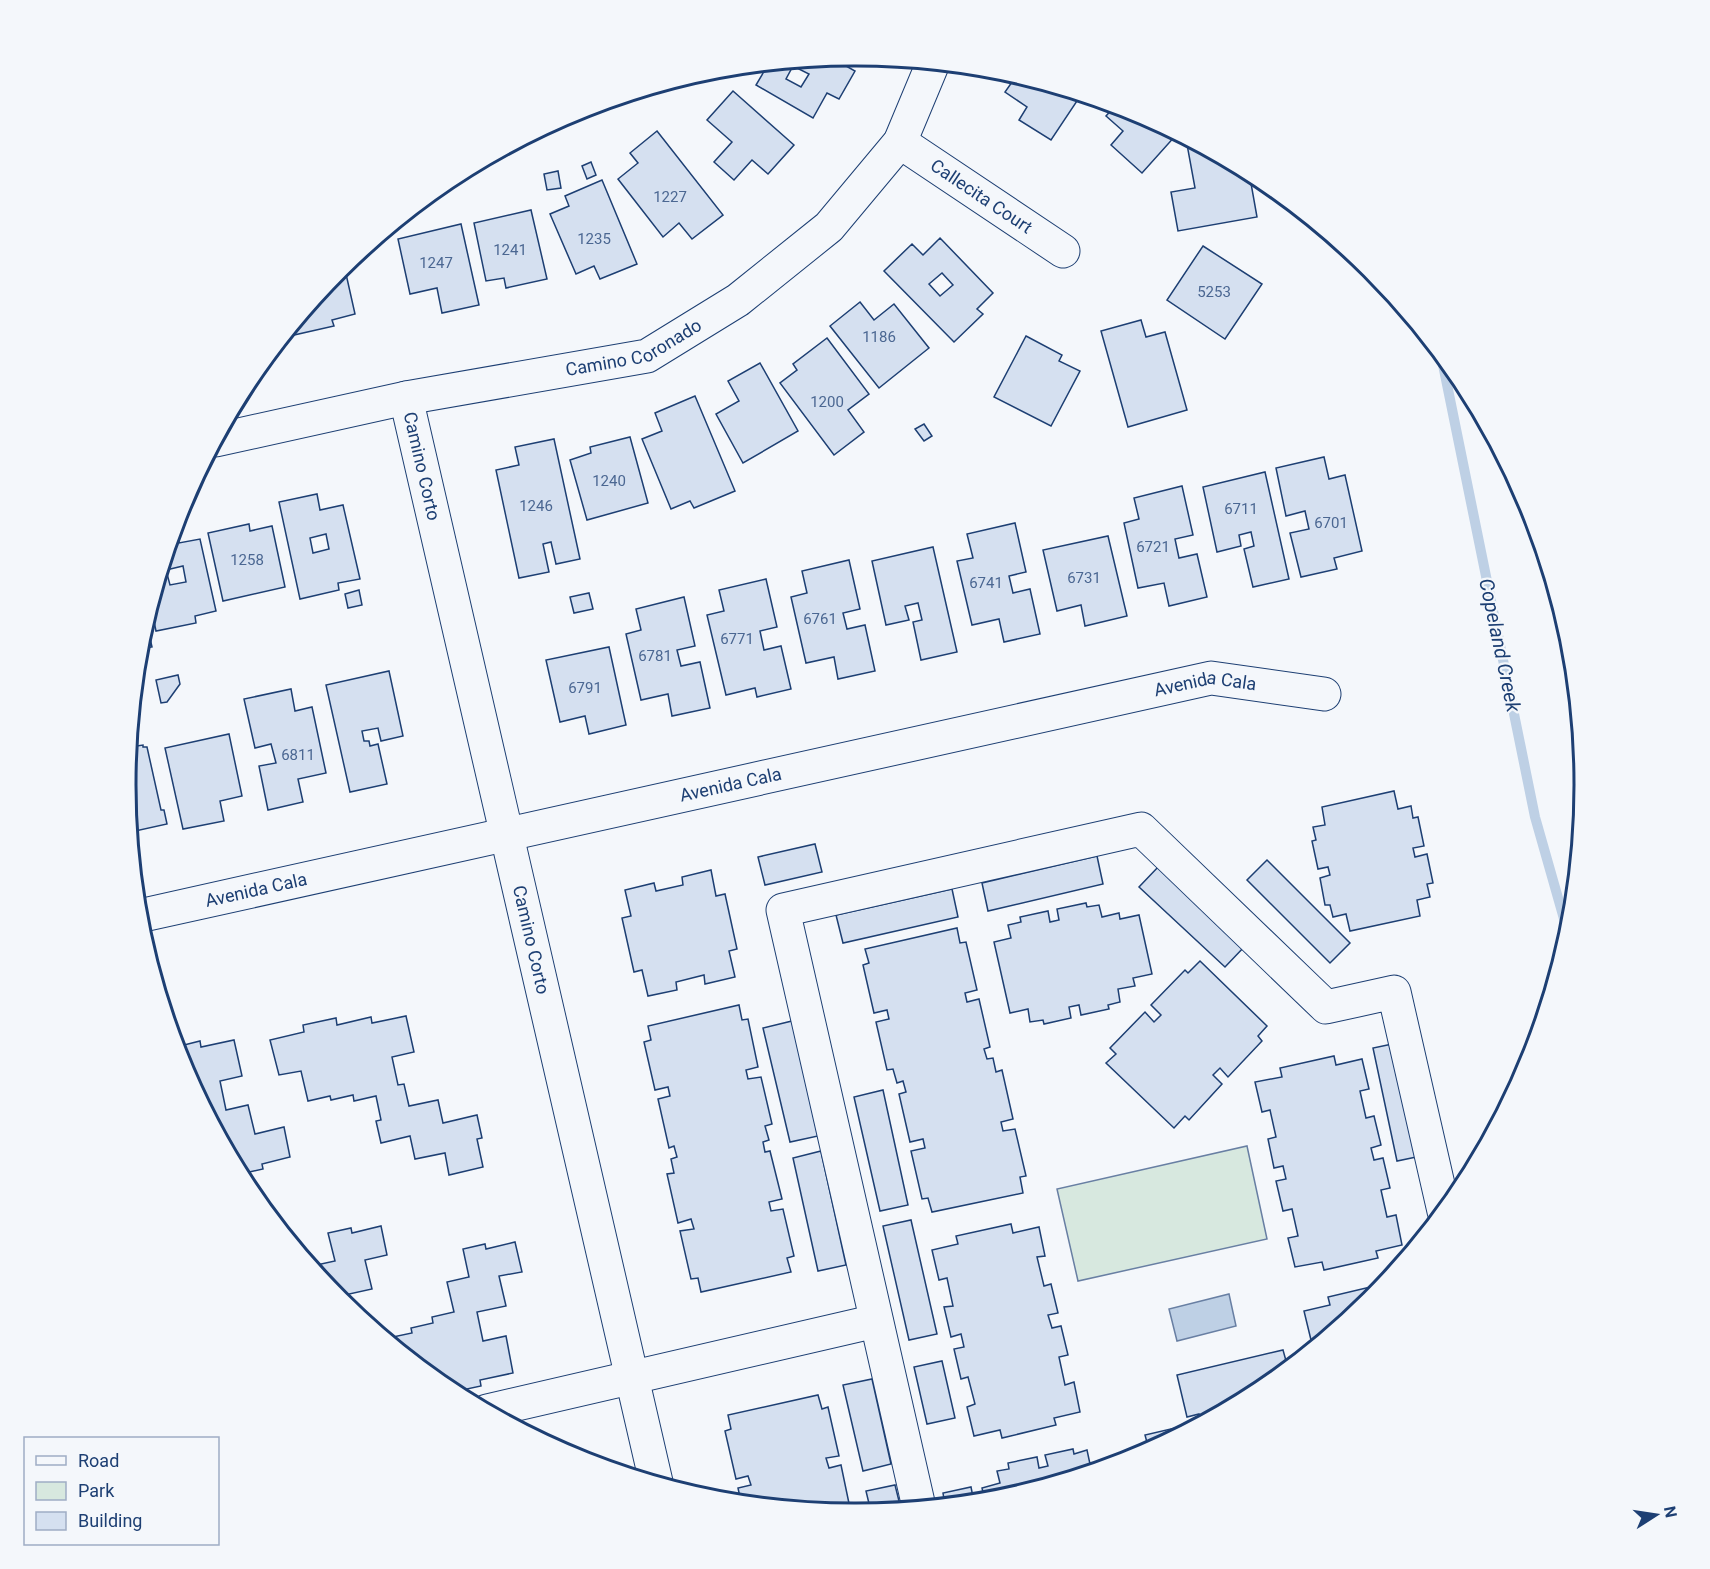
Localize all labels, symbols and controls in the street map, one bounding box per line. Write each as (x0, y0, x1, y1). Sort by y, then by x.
street label: Callecita Court (927, 154, 1037, 238)
house number: 1227 (653, 188, 687, 206)
house number: 1235 (577, 230, 611, 248)
house number: 1241 (493, 241, 527, 259)
house number: 1247 (419, 254, 453, 272)
house number: 5253 (1197, 283, 1231, 301)
street label: Camino Coronado (564, 314, 705, 380)
house number: 1186 (862, 328, 896, 346)
house number: 1200 (810, 393, 844, 411)
street label: Camino Corto (400, 410, 445, 522)
house number: 1240 (592, 472, 626, 490)
house number: 1246 (519, 497, 553, 515)
house number: 6711 (1224, 500, 1258, 518)
house number: 6701 (1314, 514, 1348, 532)
house number: 6721 (1136, 538, 1170, 556)
house number: 1258 (230, 551, 264, 569)
house number: 6731 (1067, 569, 1101, 587)
house number: 6741 (969, 574, 1003, 592)
water label: Copeland Creek (1474, 576, 1526, 715)
house number: 6761 (803, 610, 837, 628)
house number: 6771 (720, 630, 754, 648)
house number: 6781 (638, 647, 672, 665)
street label: Avenida Cala (1152, 667, 1258, 700)
house number: 6791 (568, 679, 602, 697)
house number: 6811 (281, 746, 315, 764)
street label: Avenida Cala (677, 763, 783, 806)
street label: Avenida Cala (203, 868, 309, 911)
street label: Camino Corto (509, 883, 554, 996)
legend (24, 1437, 219, 1545)
text: Road (78, 1450, 119, 1471)
text: Park (78, 1480, 115, 1501)
north arrow (1626, 1485, 1686, 1545)
text: N (1660, 1504, 1681, 1519)
text: Building (78, 1510, 142, 1531)

